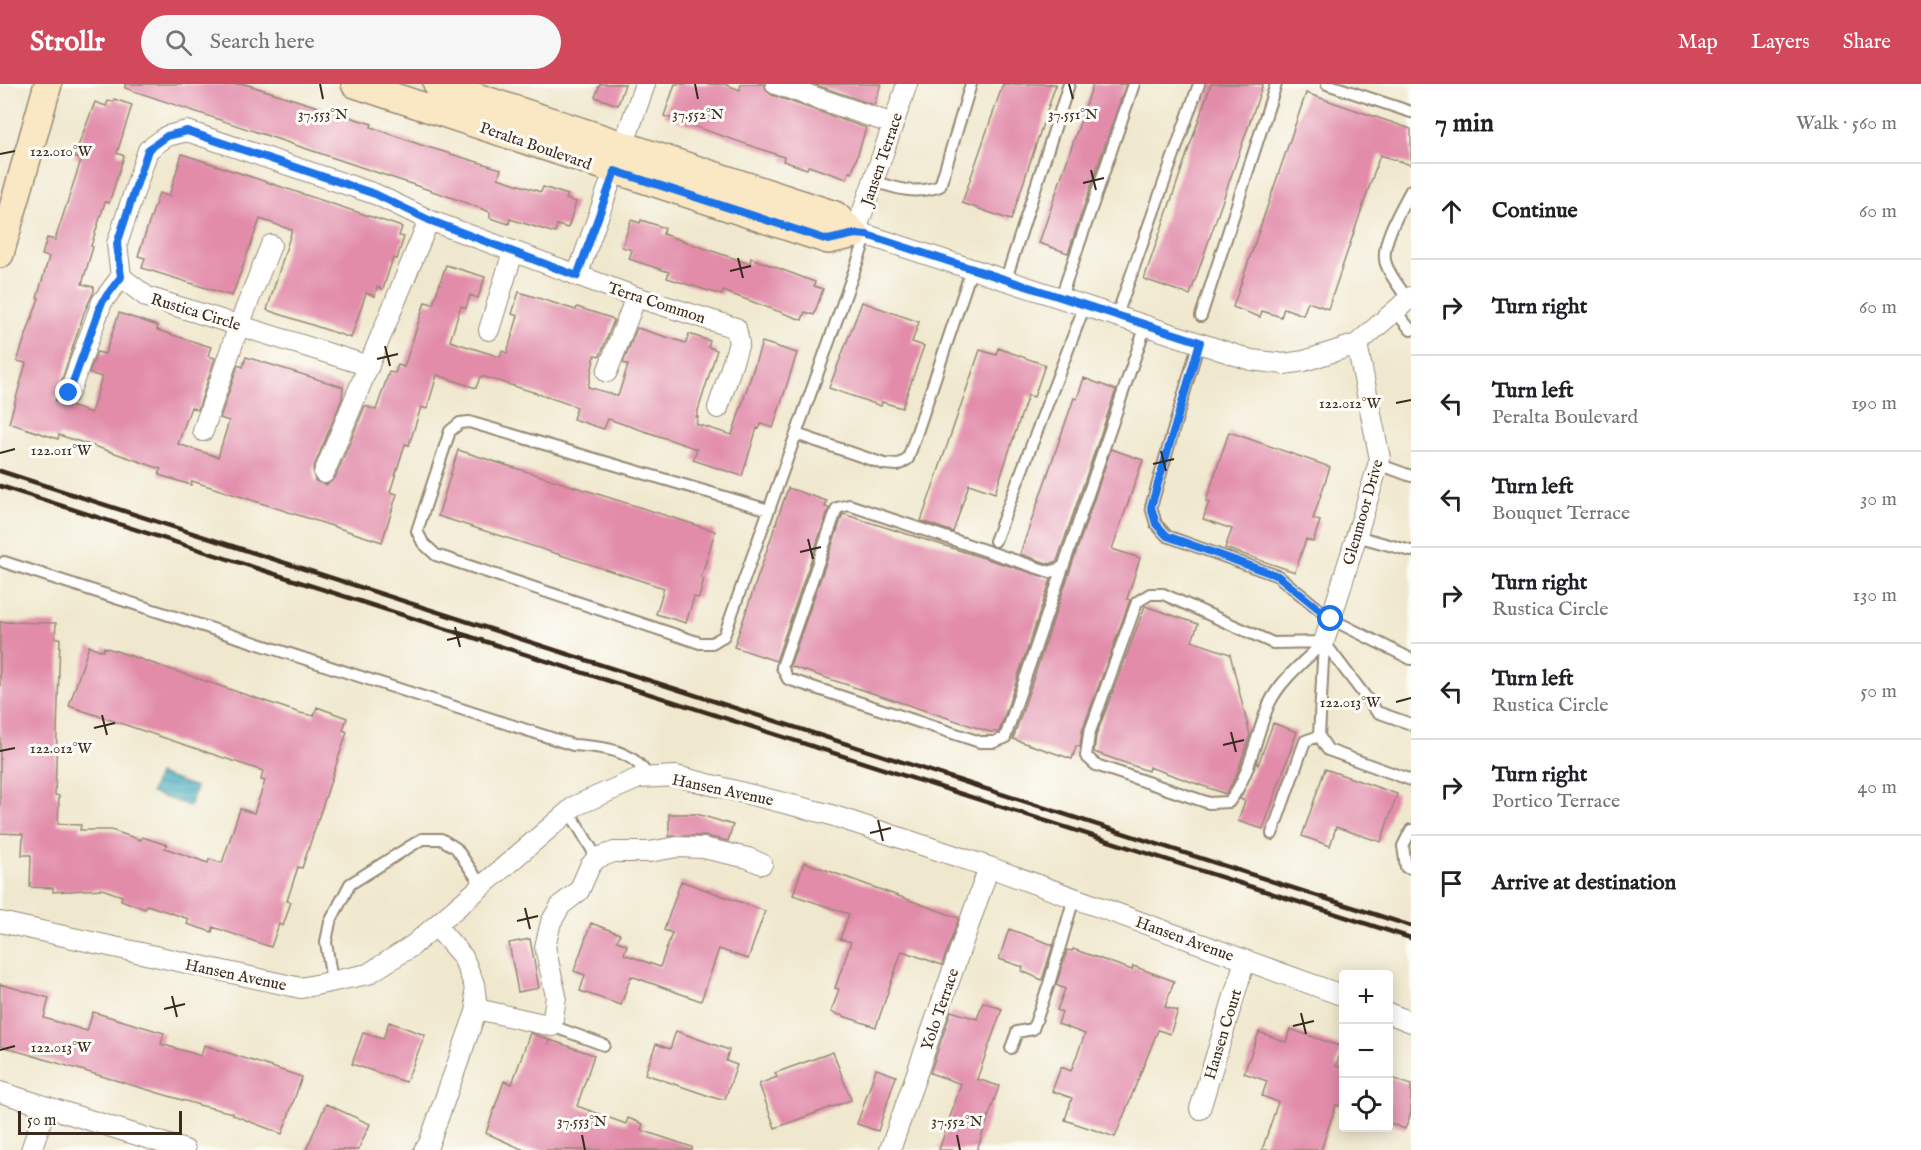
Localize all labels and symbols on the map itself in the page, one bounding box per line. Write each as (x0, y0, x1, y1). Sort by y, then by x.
text: 37.553°N (298, 105, 348, 124)
text: 37.552°N (672, 105, 724, 124)
text: 37.551°N (1048, 105, 1098, 124)
street label: Jansen Terrace (857, 111, 908, 211)
street label: Peralta Boulevard (477, 118, 594, 176)
text: 122.010°W (30, 142, 93, 161)
street label: Terra Common (605, 279, 708, 329)
street label: Rustica Circle (148, 290, 243, 336)
route end (55, 379, 81, 405)
text: 122.012°W (1319, 394, 1382, 413)
text: 122.011°W (31, 441, 92, 460)
street label: Glenmoor Drive (1339, 457, 1389, 568)
route start (1317, 605, 1343, 631)
text: 122.013°W (1320, 693, 1381, 712)
text: 122.012°W (30, 739, 93, 758)
street label: Hansen Avenue (670, 770, 775, 811)
street label: Hansen Avenue (1132, 913, 1236, 967)
street label: Hansen Avenue (183, 955, 288, 996)
street label: Yolo Terrace (918, 966, 964, 1053)
street label: Hansen Court (1201, 986, 1247, 1082)
text: 122.013°W (31, 1038, 92, 1057)
scale bar (18, 1108, 182, 1136)
text: 37.553°N (557, 1112, 607, 1131)
text: 37.552°N (931, 1112, 983, 1131)

